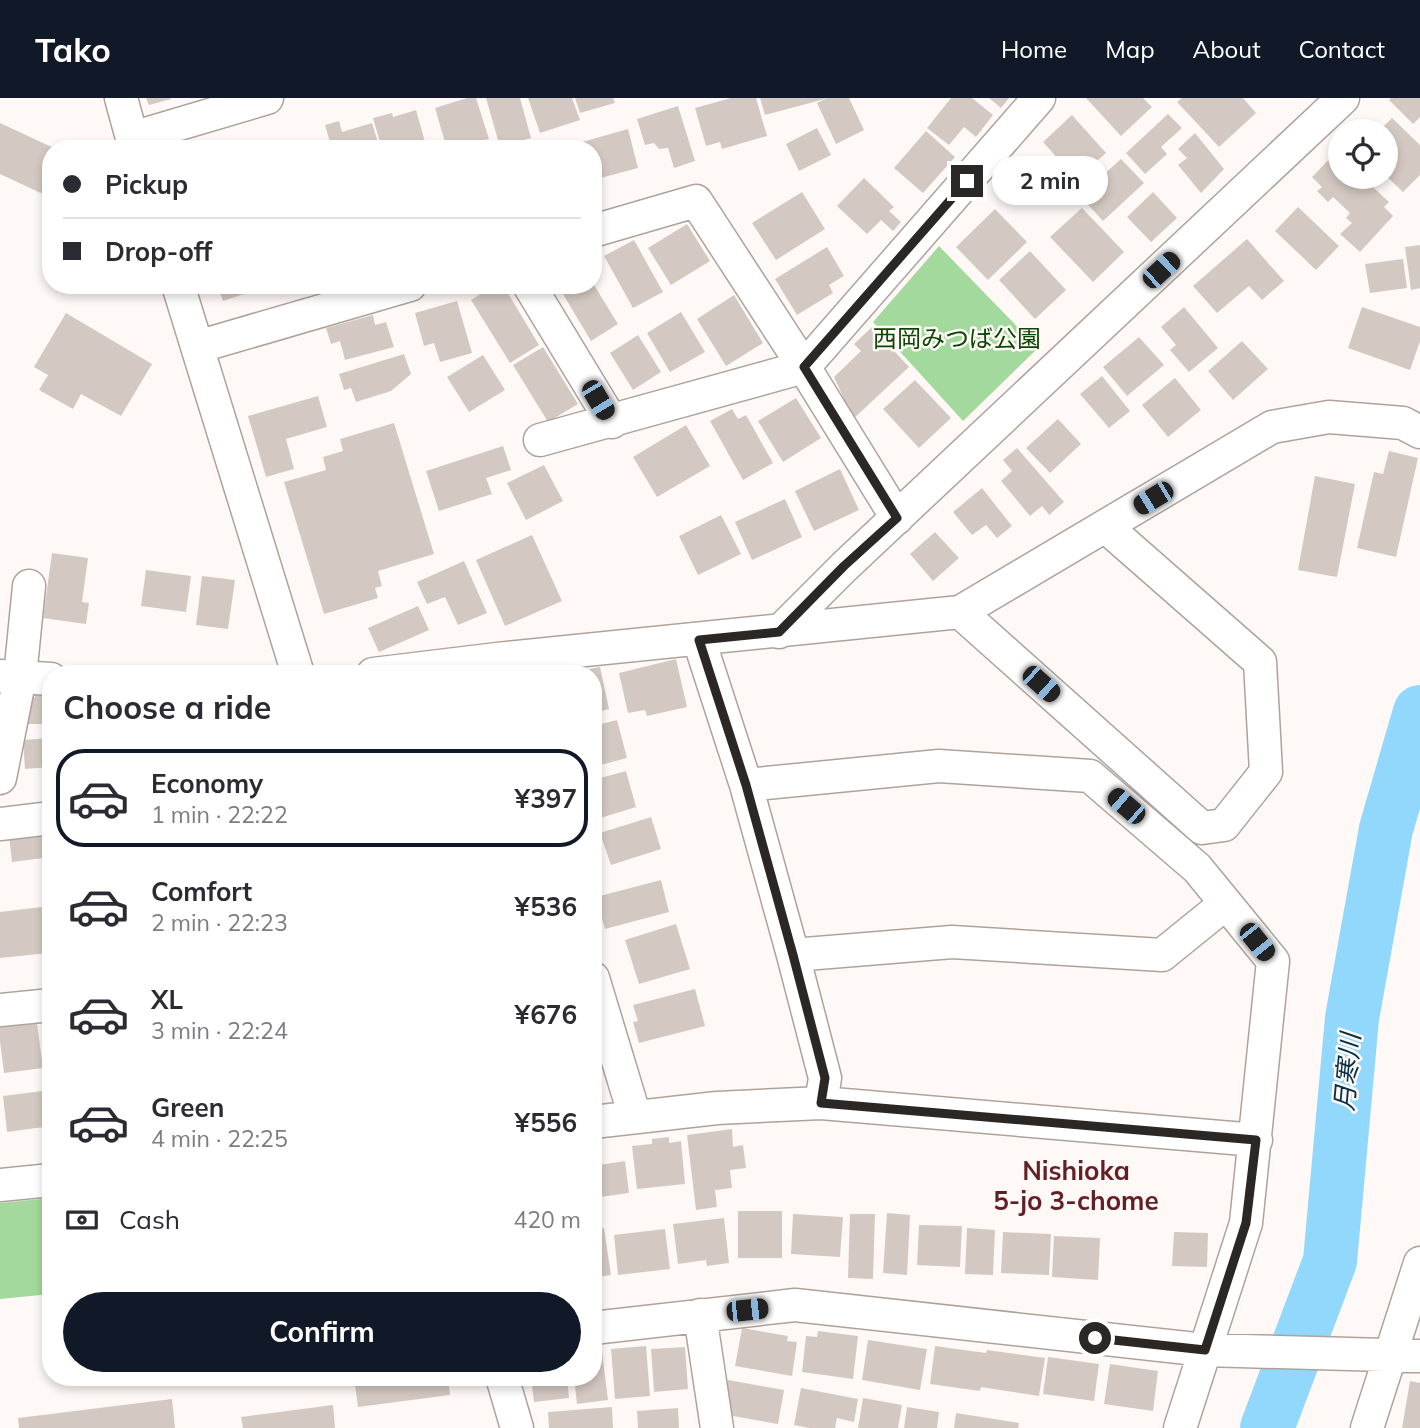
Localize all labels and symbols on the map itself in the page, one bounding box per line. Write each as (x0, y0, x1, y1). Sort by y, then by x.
callout: 2 min (992, 156, 1107, 206)
route end (951, 165, 983, 197)
car (1139, 248, 1184, 292)
park label: 西岡みつば公園 (873, 323, 1041, 353)
car (579, 377, 618, 423)
car (1130, 478, 1177, 518)
car (1019, 662, 1064, 706)
car (1104, 784, 1149, 828)
car (1236, 919, 1279, 965)
water label: 月寒川 (1327, 1029, 1367, 1112)
district label: Nishioka 5-jo 3-chome (993, 1154, 1159, 1217)
car (726, 1297, 769, 1323)
route start (1079, 1322, 1111, 1354)

